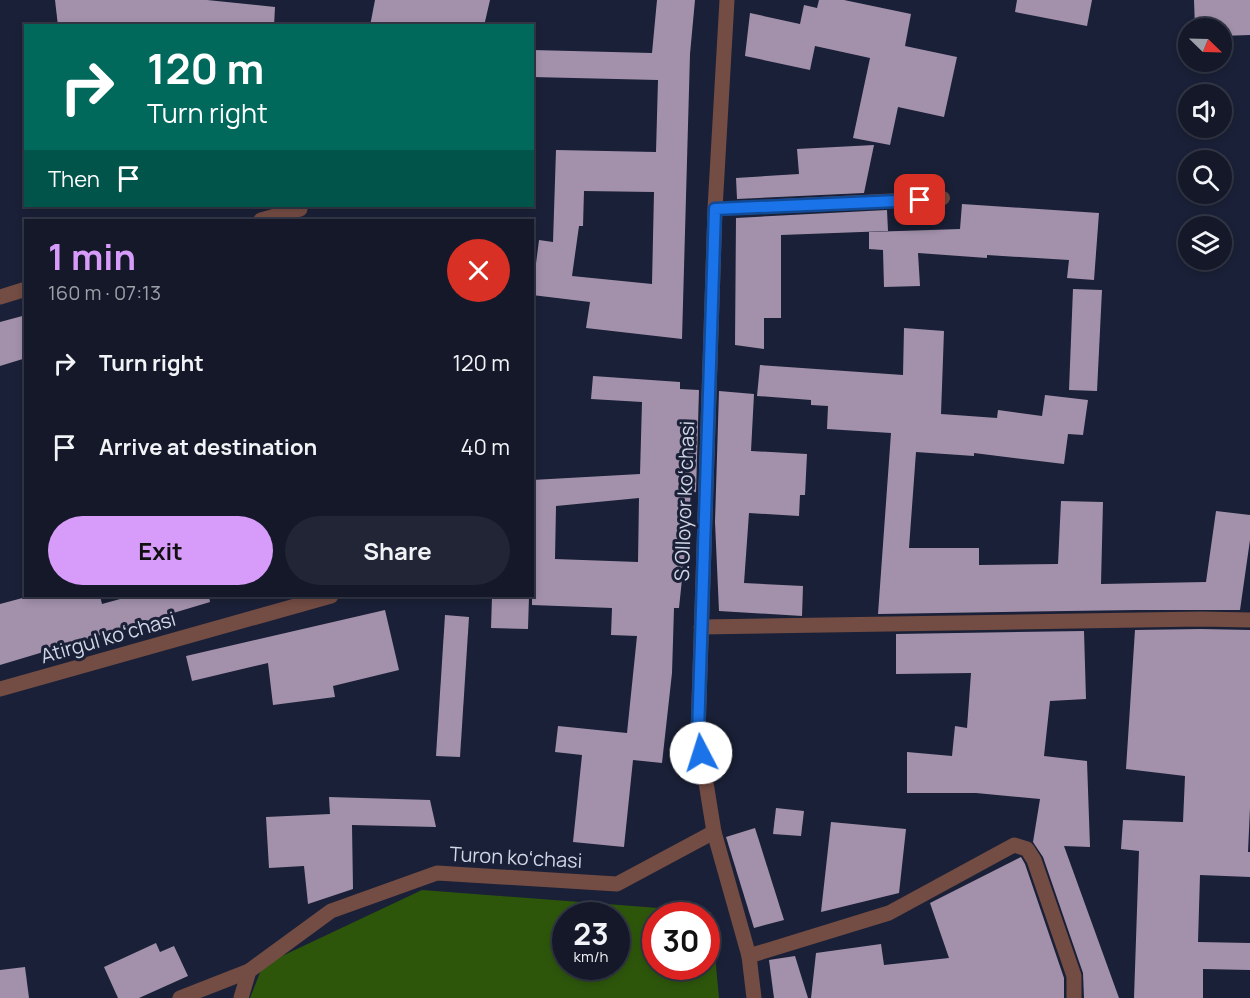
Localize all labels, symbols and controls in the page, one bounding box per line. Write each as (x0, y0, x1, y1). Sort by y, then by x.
north arrow (1178, 18, 1232, 72)
map controls (1178, 18, 1232, 270)
text: 120 m (147, 39, 264, 97)
icon: right (48, 48, 126, 126)
button: sound (1178, 84, 1232, 138)
text: Turn right (147, 94, 268, 131)
button: search (1178, 150, 1232, 204)
icon: arrive (112, 162, 145, 195)
text: Then (48, 164, 100, 194)
pin (894, 174, 945, 225)
icon: arrive (903, 183, 936, 216)
button: layers (1178, 216, 1232, 270)
text: 1 min (48, 232, 136, 281)
button: close (447, 239, 510, 302)
text: 160 m · 07:13 (48, 279, 161, 306)
icon: right (48, 347, 81, 380)
text: Turn right (99, 348, 204, 378)
text: 120 m (452, 348, 510, 378)
street label: S.Olloyor koʻchasi (668, 420, 700, 582)
icon: arrive (48, 431, 81, 464)
text: Arrive at destination (99, 432, 317, 462)
text: 40 m (461, 432, 510, 462)
button: Exit (48, 516, 273, 585)
button: Share (285, 516, 510, 585)
street label: Atirgul koʻchasi (37, 605, 179, 669)
position arrow (669, 721, 733, 785)
street label: Turon koʻchasi (449, 840, 583, 874)
speed limit sign: 30 (642, 902, 720, 980)
text: 23 (573, 913, 609, 954)
text: km/h (574, 946, 608, 967)

